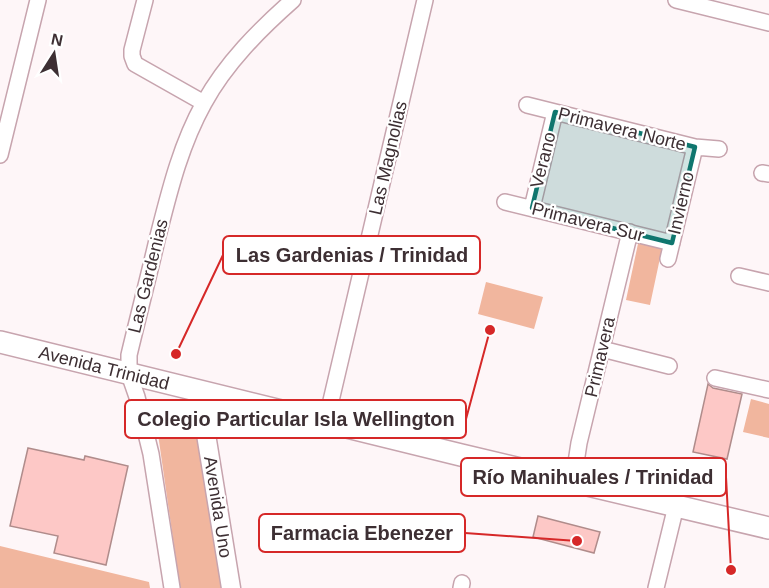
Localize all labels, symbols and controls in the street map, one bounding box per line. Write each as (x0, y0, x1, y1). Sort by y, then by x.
north arrow (24, 24, 84, 84)
text: N (50, 30, 64, 49)
street label: Las Magnolias (365, 99, 411, 217)
street label: Primavera Norte (556, 103, 688, 155)
street label: Verano (526, 130, 560, 190)
street label: Invierno (664, 170, 698, 236)
street label: Primavera Sur (530, 198, 646, 246)
street label: Las Gardenias (124, 217, 172, 335)
callout: Las Gardenias / Trinidad (223, 236, 480, 274)
text: Las Gardenias / Trinidad (236, 244, 468, 266)
street label: Primavera (581, 314, 619, 399)
street label: Avenida Trinidad (37, 342, 171, 394)
callout: Colegio Particular Isla Wellington (125, 400, 466, 438)
text: Colegio Particular Isla Wellington (137, 408, 455, 430)
street label: Avenida Uno (200, 455, 236, 559)
callout: Río Manihuales / Trinidad (461, 458, 726, 496)
text: Río Manihuales / Trinidad (472, 466, 714, 488)
callout: Farmacia Ebenezer (259, 514, 465, 552)
text: Farmacia Ebenezer (271, 522, 453, 544)

